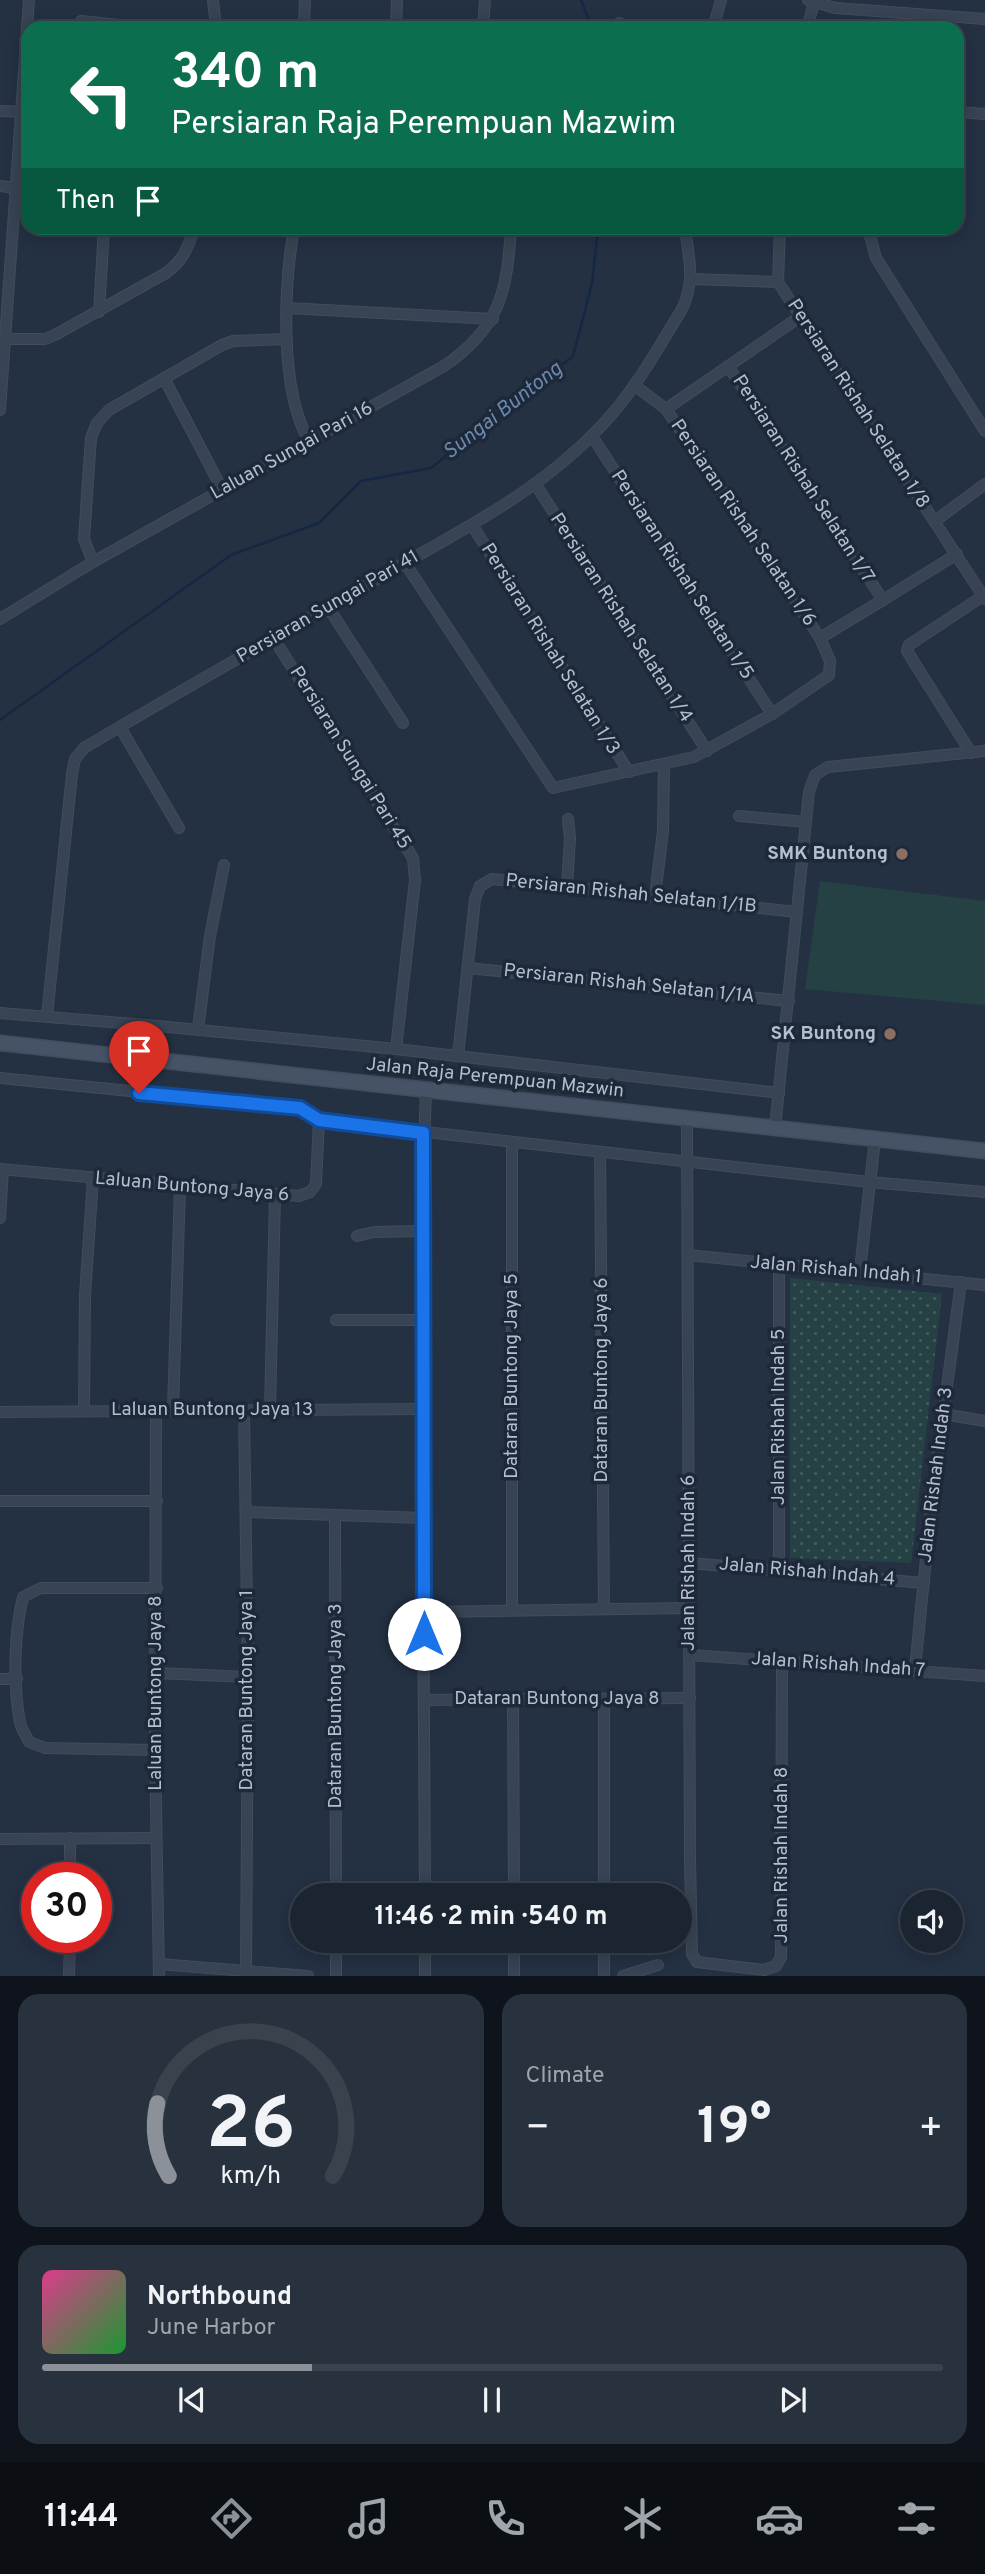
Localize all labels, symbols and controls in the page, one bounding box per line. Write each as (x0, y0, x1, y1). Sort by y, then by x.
text: 340 m (171, 44, 319, 106)
icon: left (56, 49, 147, 140)
text: Persiaran Raja Perempuan Mazwim (171, 105, 676, 145)
icon: arrive (129, 182, 167, 220)
text: Then (56, 185, 115, 218)
street label: Persiaran Rishah Selatan 1/8 (781, 295, 935, 513)
water label: Sungai Buntong (438, 356, 569, 466)
street label: Persiaran Rishah Selatan 1/7 (727, 370, 879, 588)
street label: Laluan Sungai Pari 16 (207, 396, 377, 506)
street label: Persiaran Rishah Selatan 1/6 (665, 415, 821, 631)
street label: Persiaran Rishah Selatan 1/5 (605, 466, 759, 684)
street label: Persiaran Rishah Selatan 1/4 (544, 509, 698, 727)
street label: Persiaran Rishah Selatan 1/3 (475, 539, 625, 759)
street label: Persiaran Sungai Pari 41 (233, 545, 423, 669)
street label: Persiaran Sungai Pari 45 (284, 662, 416, 854)
place label: SMK Buntong (767, 842, 888, 866)
marker: SMK Buntong (894, 846, 910, 862)
street label: Persiaran Rishah Selatan 1/1B (504, 869, 758, 919)
street label: Persiaran Rishah Selatan 1/1A (502, 959, 756, 1009)
pin (109, 1021, 169, 1093)
place label: SK Buntong (771, 1022, 876, 1046)
marker: SK Buntong (882, 1026, 898, 1042)
icon: arrive (120, 1032, 158, 1070)
street label: Jalan Raja Perempuan Mazwin (365, 1053, 625, 1103)
street label: Laluan Buntong Jaya 6 (94, 1167, 290, 1207)
street label: Jalan Rishah Indah 1 (749, 1251, 923, 1289)
street label: Dataran Buntong Jaya 5 (500, 1273, 524, 1479)
street label: Dataran Buntong Jaya 6 (590, 1277, 614, 1483)
street label: Jalan Rishah Indah 5 (767, 1328, 791, 1506)
street label: Jalan Rishah Indah 3 (913, 1386, 959, 1564)
street label: Laluan Buntong Jaya 13 (111, 1398, 313, 1422)
street label: Jalan Rishah Indah 6 (677, 1475, 701, 1651)
street label: Jalan Rishah Indah 4 (718, 1552, 896, 1592)
street label: Dataran Buntong Jaya 1 (235, 1590, 259, 1790)
street label: Laluan Buntong Jaya 8 (144, 1595, 168, 1791)
position arrow (387, 1597, 461, 1671)
street label: Dataran Buntong Jaya 3 (324, 1603, 348, 1809)
street label: Jalan Rishah Indah 7 (750, 1647, 926, 1683)
street label: Dataran Buntong Jaya 8 (454, 1687, 660, 1711)
street label: Jalan Rishah Indah 8 (770, 1767, 794, 1943)
speed limit sign: 30 (21, 1862, 112, 1953)
map controls (900, 1890, 963, 1953)
button: sound (900, 1890, 963, 1953)
text: 11:46 · 2 min · 540 m (374, 1901, 608, 1934)
text: Climate (526, 2062, 604, 2091)
text: 26 (206, 2083, 295, 2175)
text: 19° (697, 2096, 771, 2162)
text: − (526, 2105, 550, 2154)
text: + (918, 2105, 943, 2154)
text: km/h (220, 2161, 281, 2193)
text: Northbound (147, 2281, 292, 2314)
text: June Harbor (147, 2314, 275, 2343)
icon: previous (173, 2381, 211, 2419)
icon: pause (473, 2381, 511, 2419)
icon: next (774, 2381, 812, 2419)
icon: directions (207, 2494, 256, 2543)
icon: music (344, 2494, 393, 2543)
icon: phone (481, 2494, 530, 2543)
icon: climate (618, 2494, 667, 2543)
icon: car (755, 2494, 804, 2543)
icon: filters (892, 2494, 941, 2543)
text: 11:44 (44, 2498, 119, 2538)

